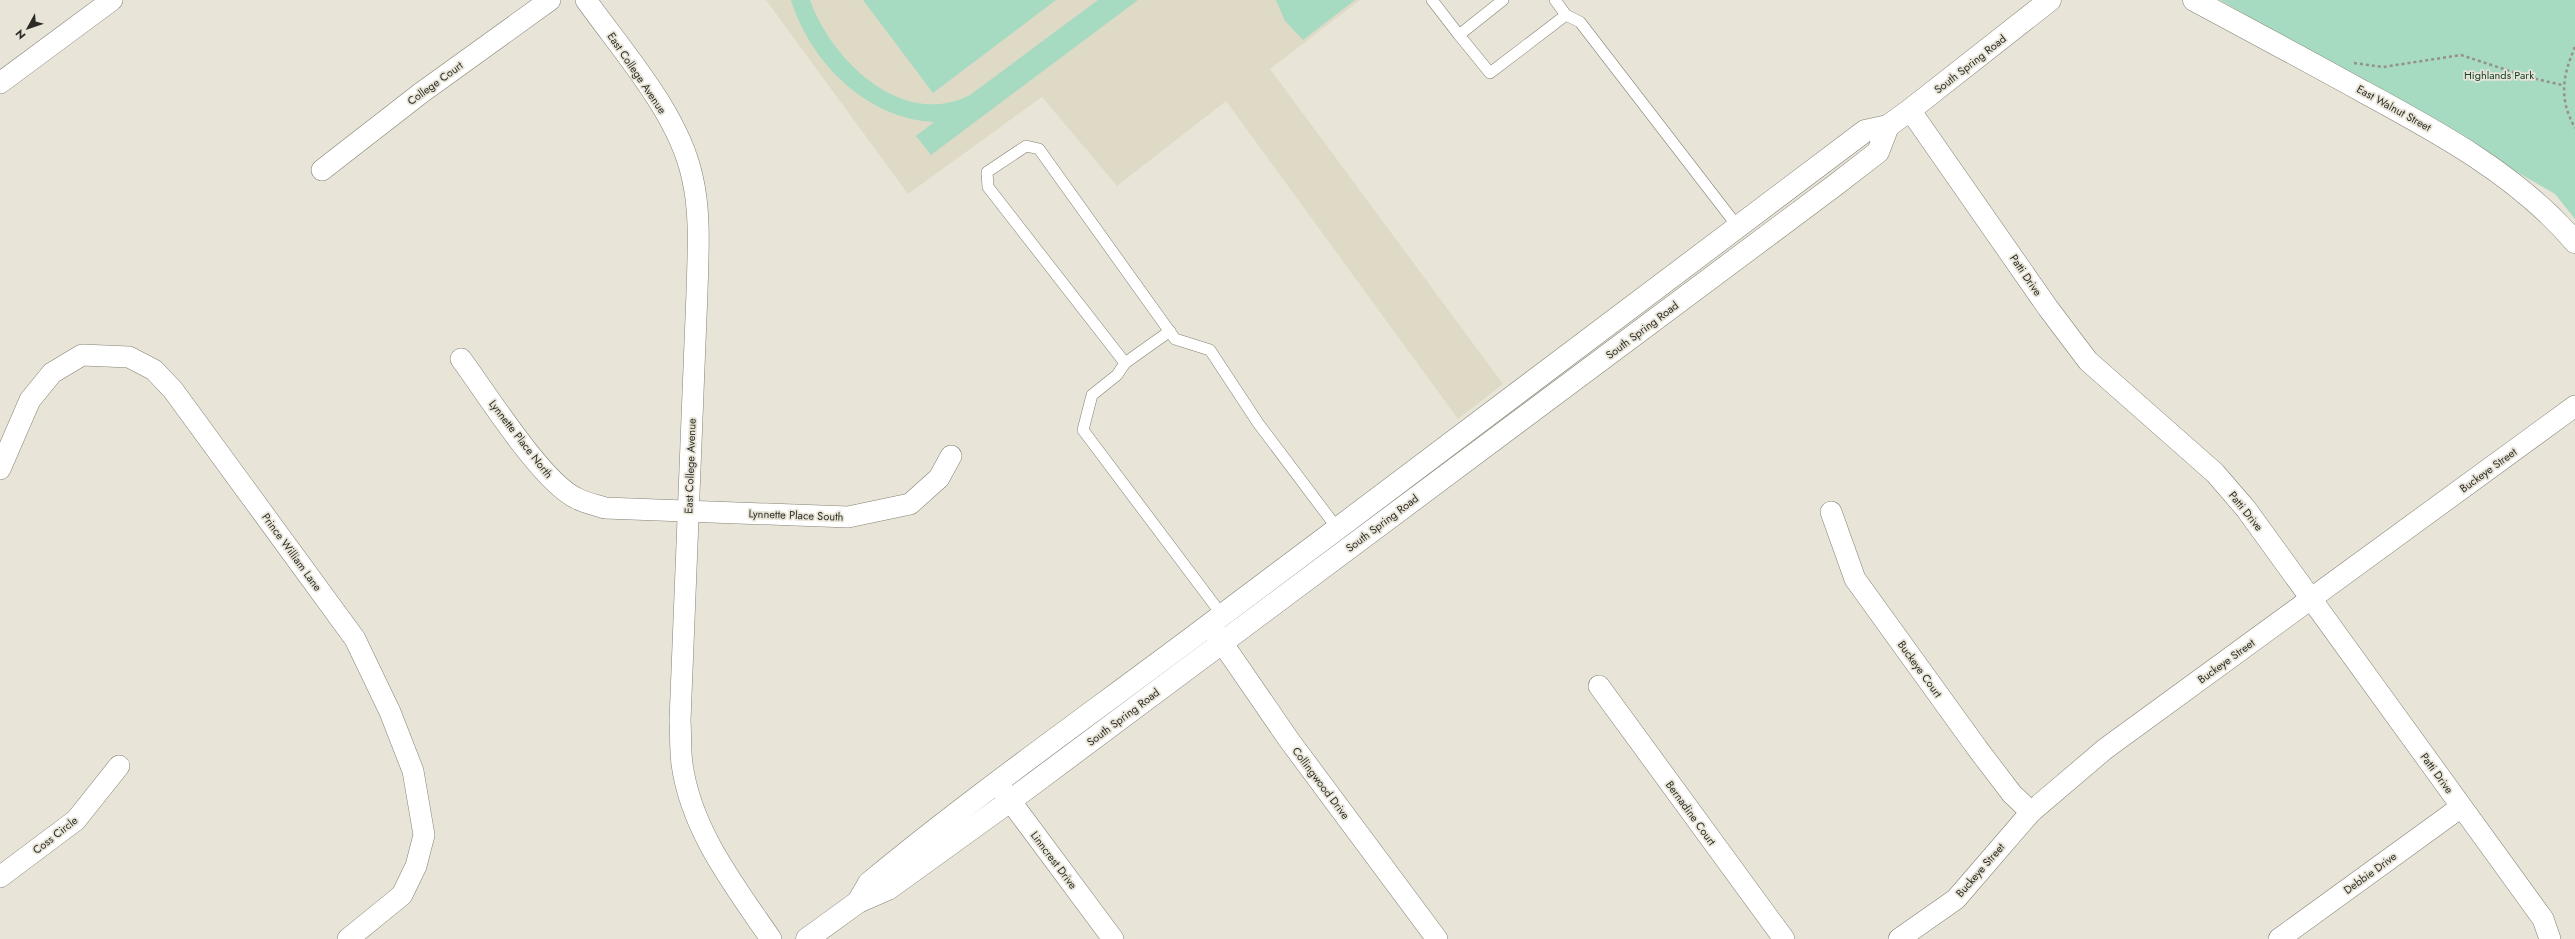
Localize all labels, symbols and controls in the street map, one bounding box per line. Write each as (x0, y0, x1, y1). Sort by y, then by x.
north arrow (8, 8, 48, 48)
text: N (11, 26, 29, 43)
street label: East College Avenue (604, 29, 671, 117)
street label: South Spring Road (1931, 31, 2009, 97)
street label: College Court (404, 57, 466, 109)
park label: Highlands Park (2464, 67, 2534, 83)
street label: East Walnut Street (2354, 81, 2435, 135)
street label: Patti Drive (2006, 251, 2046, 299)
street label: South Spring Road (1602, 297, 1682, 363)
street label: Lynnette Place North (485, 396, 557, 482)
street label: East College Avenue (680, 418, 700, 514)
street label: Buckeye Street (2456, 444, 2520, 496)
street label: Patti Drive (2225, 488, 2267, 535)
street label: South Spring Road (1342, 490, 1422, 556)
street label: Lynnette Place South (748, 505, 844, 525)
street label: Prince William Lane (258, 510, 326, 595)
street label: Buckeye Street (2194, 635, 2258, 687)
street label: Buckeye Court (1894, 637, 1946, 701)
street label: South Spring Road (1083, 684, 1163, 750)
street label: Collingwood Drive (1288, 744, 1354, 823)
street label: Patti Drive (2417, 749, 2457, 797)
street label: Bernadine Court (1662, 777, 1720, 849)
street label: Coss Circle (29, 812, 81, 858)
street label: Linncrest Drive (1027, 828, 1081, 893)
street label: Buckeye Street (1952, 839, 2008, 901)
street label: Debbie Drive (2340, 848, 2400, 898)

